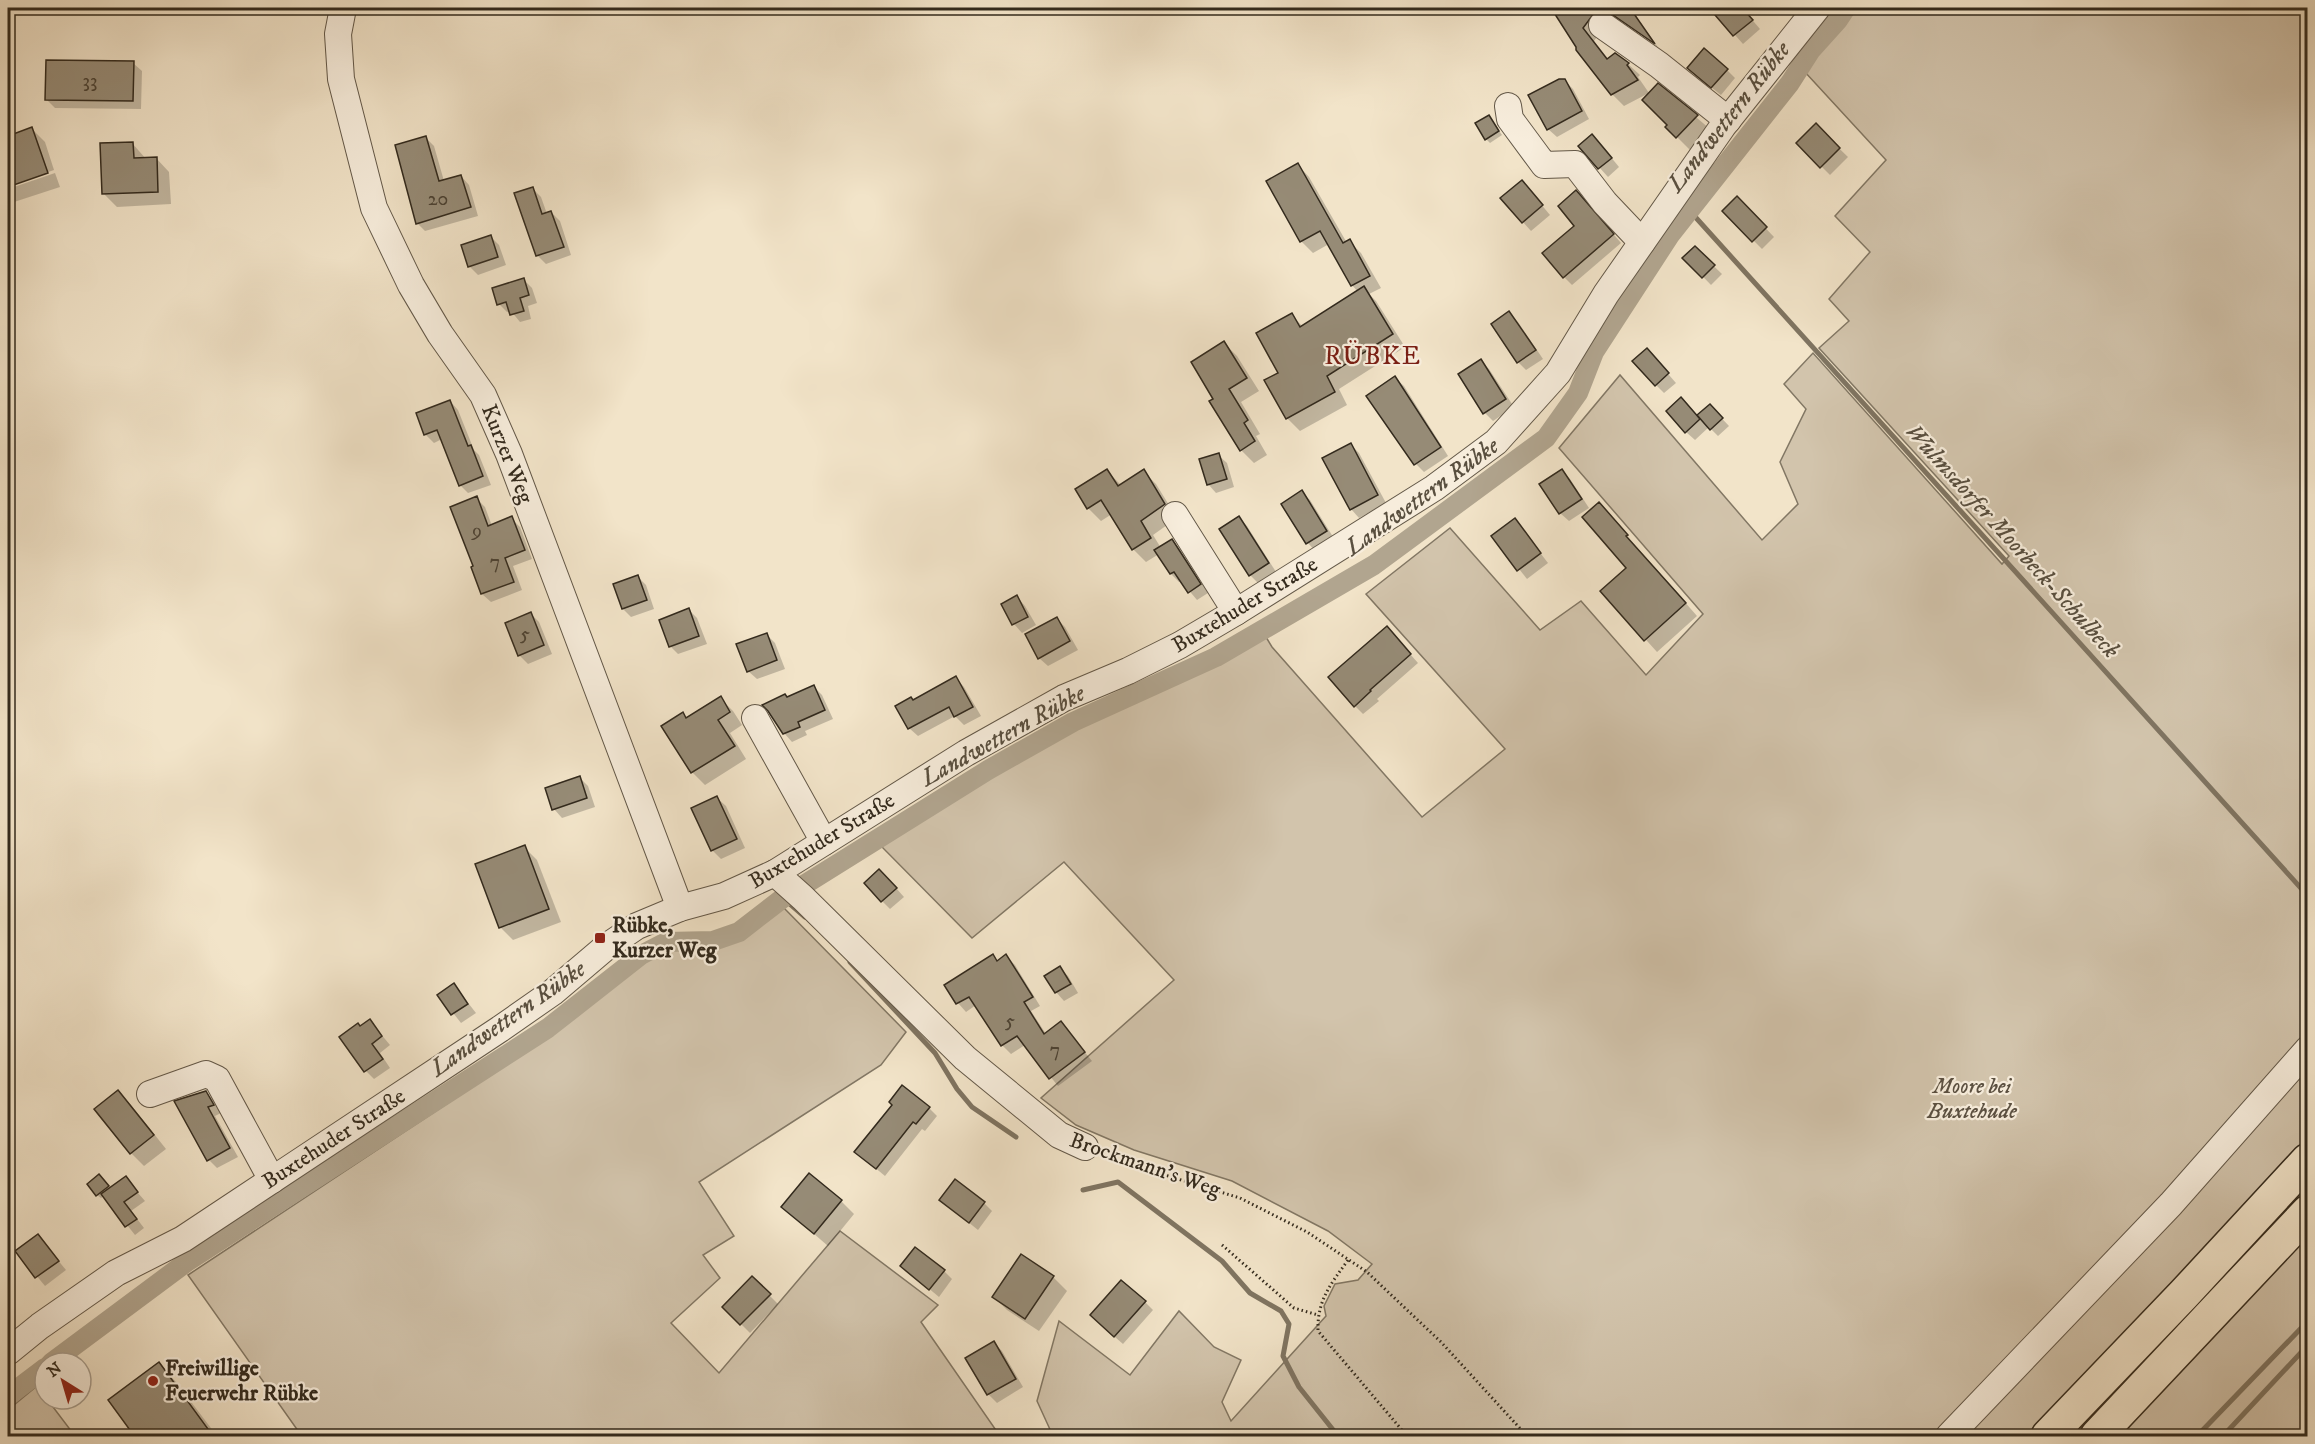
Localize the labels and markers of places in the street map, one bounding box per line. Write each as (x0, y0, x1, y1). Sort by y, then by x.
place label: Rübke, Kurzer Weg (612, 912, 718, 964)
marker: Rübke, Kurzer Weg (593, 931, 607, 945)
place label: Freiwillige Feuerwehr Rübke (165, 1355, 318, 1407)
marker: Freiwillige Feuerwehr Rübke (146, 1374, 160, 1388)

